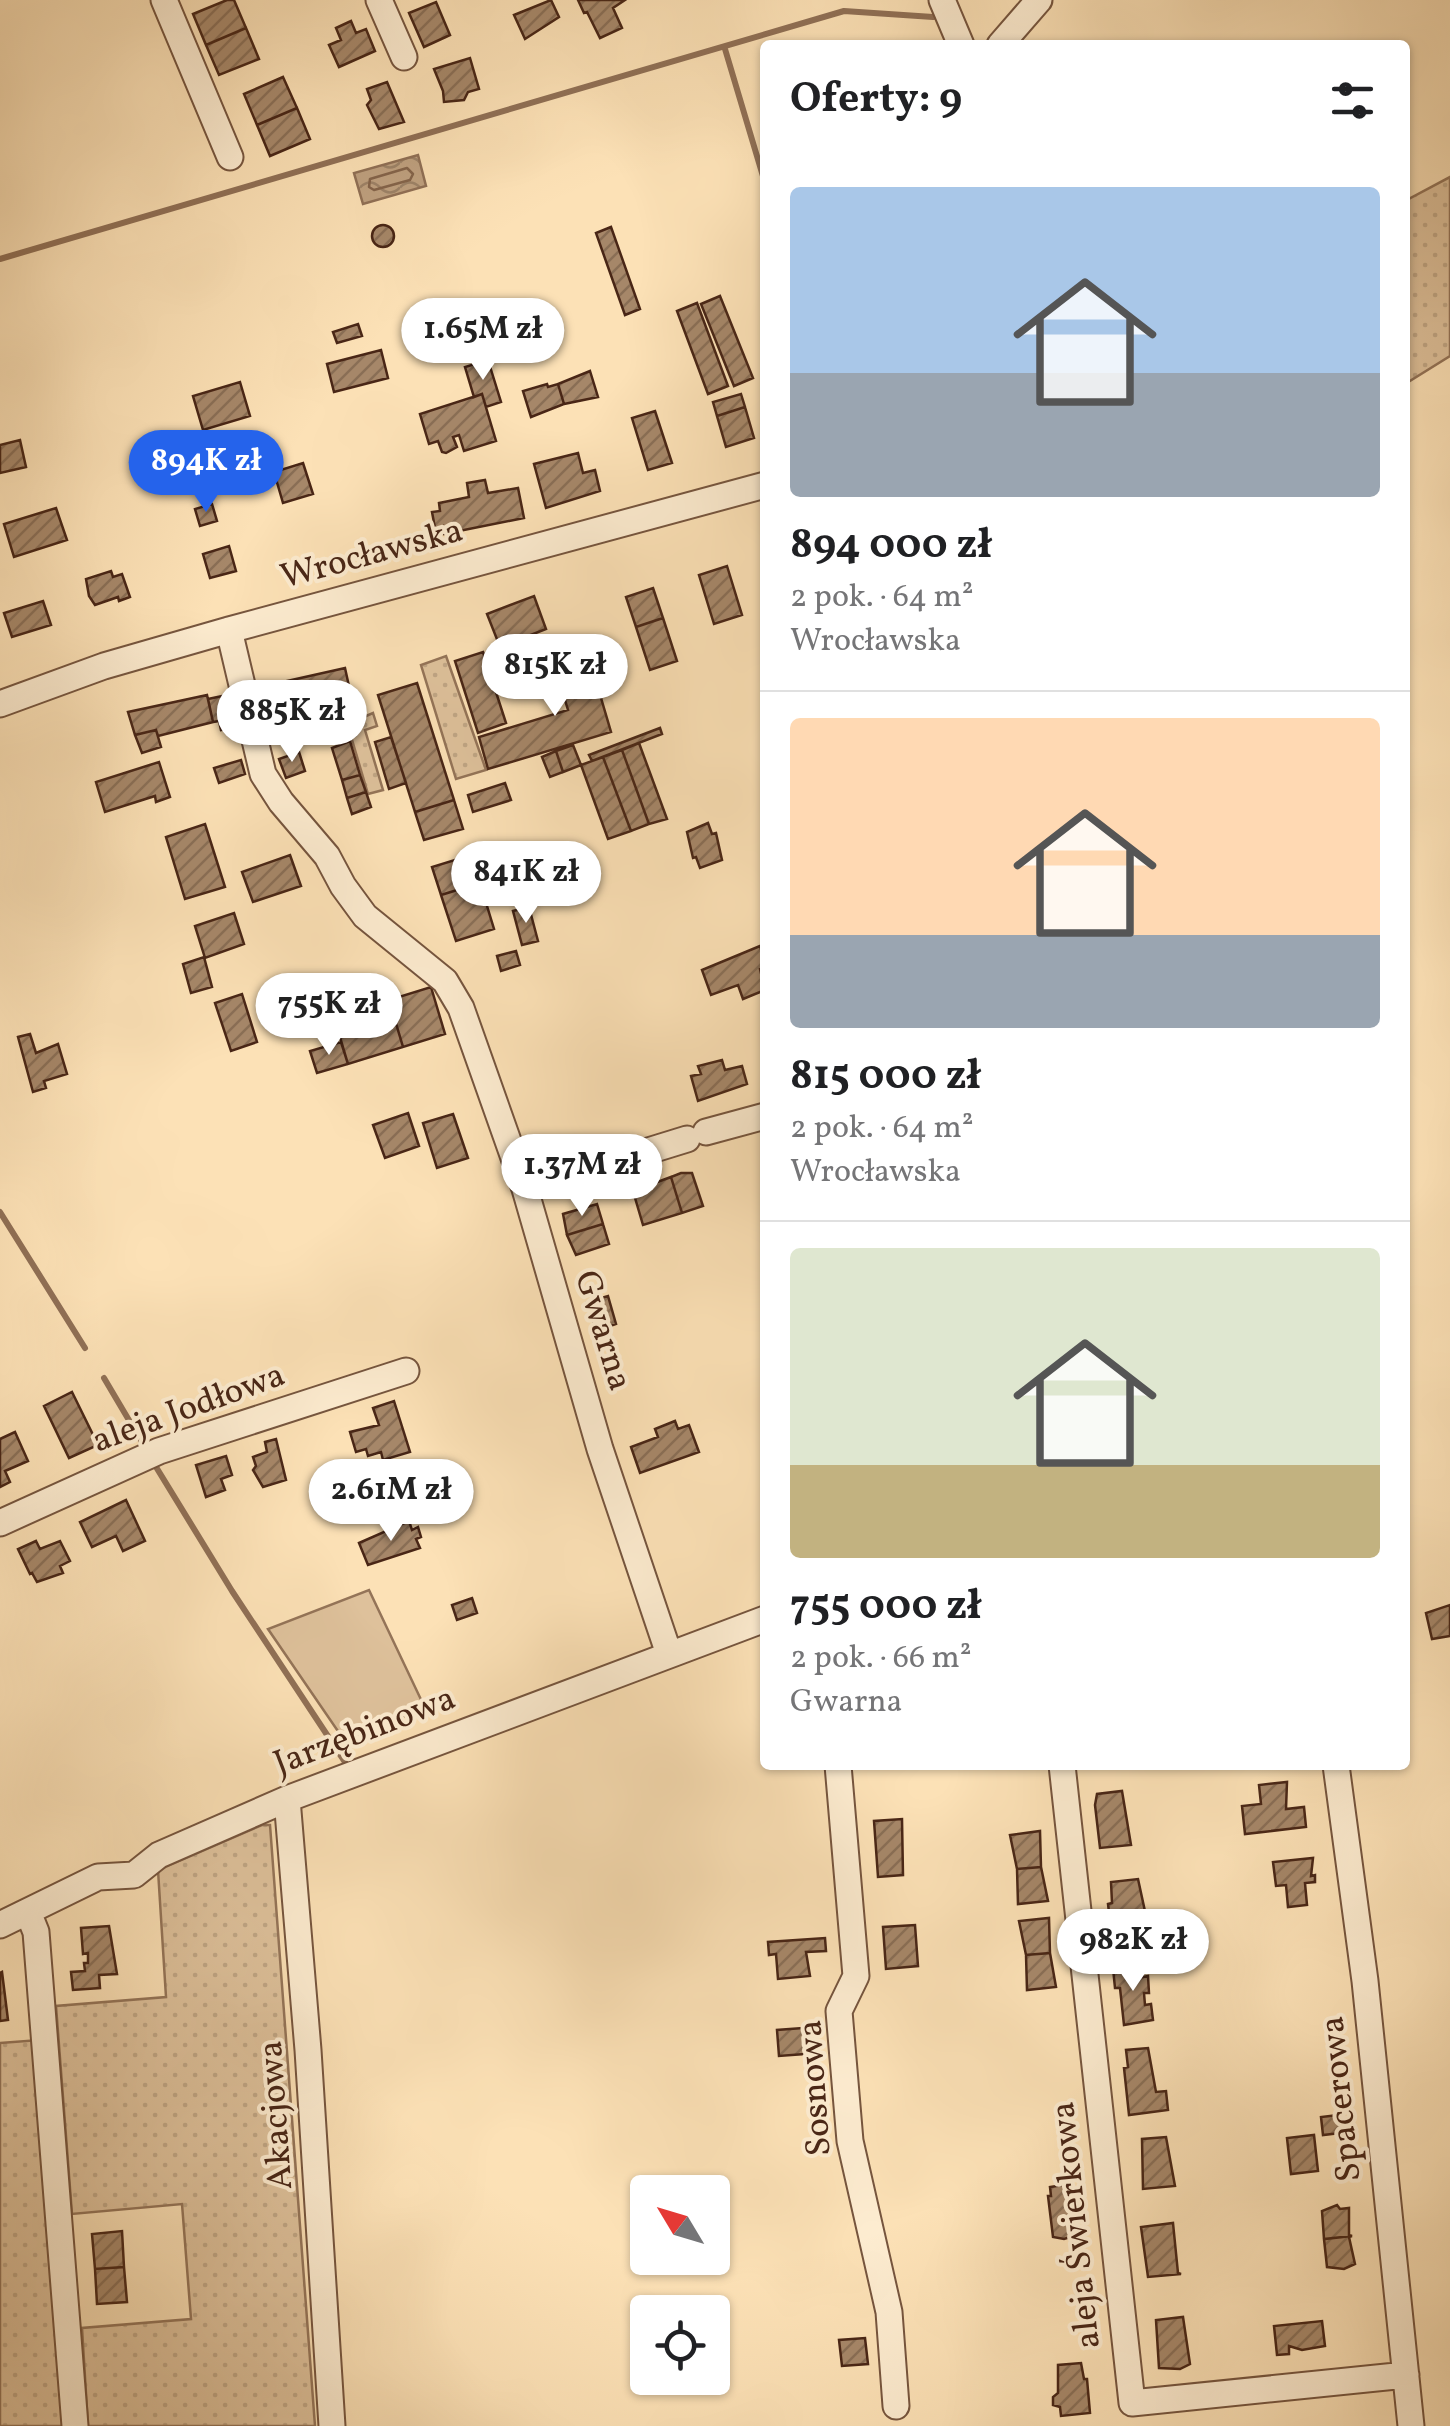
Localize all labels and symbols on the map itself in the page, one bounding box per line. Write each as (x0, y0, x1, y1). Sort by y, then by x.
pin: 1.65M zł (380, 298, 586, 383)
pin: 894K zł (114, 430, 298, 515)
street label: Wrocławska (276, 508, 468, 602)
pin: 815K zł (463, 634, 647, 719)
pin: 885K zł (200, 680, 384, 765)
pin: 841K zł (434, 841, 618, 926)
pin: 755K zł (237, 973, 421, 1058)
pin: 1.37M zł (479, 1134, 685, 1219)
street label: Gwarna (561, 1265, 643, 1397)
street label: aleja Jodłowa (86, 1352, 292, 1466)
pin: 2.61M zł (288, 1459, 494, 1544)
street label: Jarzębinowa (267, 1675, 463, 1789)
pin: 982K zł (1041, 1909, 1225, 1994)
street label: Spacerowa (1309, 2014, 1375, 2184)
street label: Sosnowa (787, 2018, 845, 2158)
street label: Akacjowa (248, 2039, 306, 2191)
street label: aleja Świerkowa (1040, 2099, 1114, 2351)
north arrow (630, 2175, 730, 2275)

